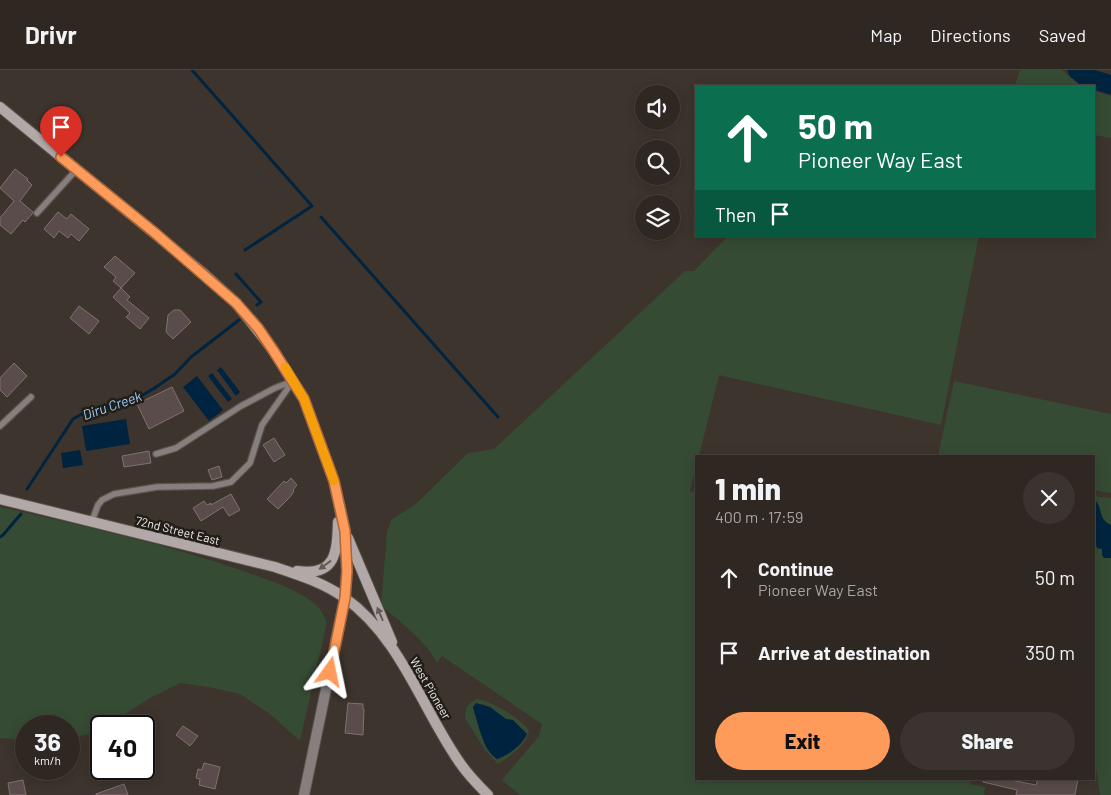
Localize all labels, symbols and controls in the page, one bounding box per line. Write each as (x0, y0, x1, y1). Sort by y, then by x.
text: Drivr (25, 20, 77, 49)
text: Map (870, 24, 902, 46)
text: Directions (930, 24, 1011, 46)
text: Saved (1039, 24, 1086, 46)
map controls (635, 85, 680, 240)
button: sound (635, 85, 680, 130)
text: 50 m (798, 104, 873, 146)
icon: ahead (715, 105, 780, 170)
pin (40, 106, 82, 157)
icon: arrive (47, 113, 75, 141)
button: search (635, 140, 680, 185)
text: Pioneer Way East (798, 146, 963, 172)
button: layers (635, 195, 680, 240)
icon: arrive (766, 200, 794, 228)
text: Then (715, 203, 756, 226)
water label: Diru Creek (80, 387, 144, 423)
text: 1 min (715, 470, 781, 506)
button: close (1023, 472, 1075, 524)
text: 400 m · 17:59 (715, 507, 803, 526)
street label: 72nd Street East (135, 513, 221, 547)
text: Continue (758, 557, 834, 580)
one-way arrow (318, 560, 332, 570)
icon: ahead (715, 564, 743, 592)
text: 50 m (1035, 566, 1075, 589)
text: Pioneer Way East (758, 580, 878, 599)
one-way arrow (376, 607, 384, 621)
icon: arrive (715, 639, 743, 667)
text: Arrive at destination (758, 641, 930, 664)
text: 350 m (1025, 641, 1075, 664)
position arrow (303, 645, 355, 697)
street label: West Pioneer (408, 655, 455, 722)
button: Exit (715, 712, 890, 770)
button: Share (900, 712, 1075, 770)
speed limit sign: 40 (90, 715, 155, 780)
text: 36 (34, 726, 61, 756)
text: km/h (34, 753, 61, 767)

